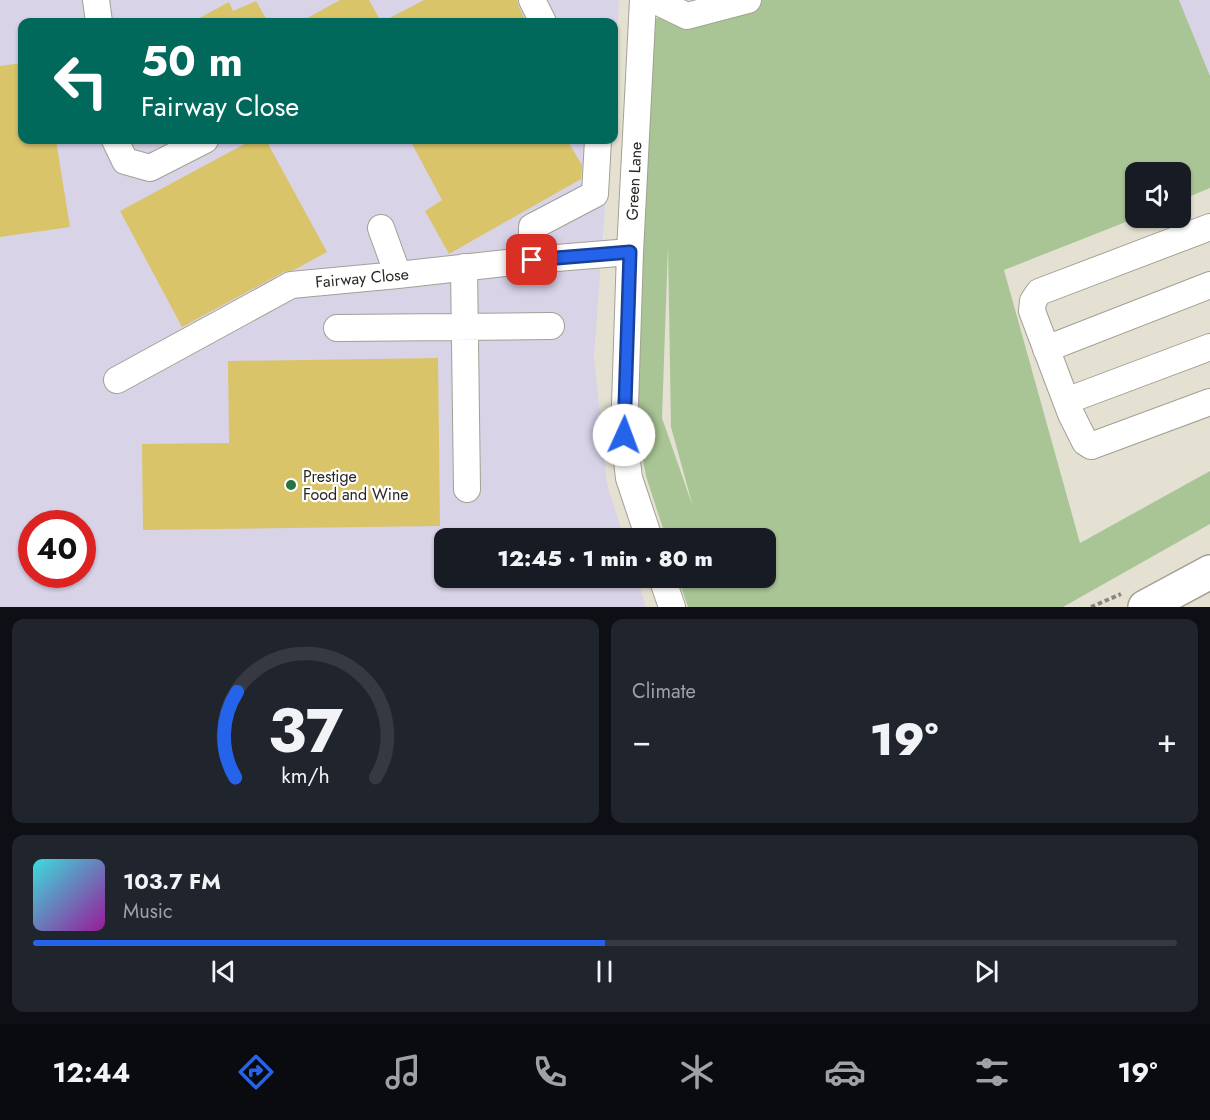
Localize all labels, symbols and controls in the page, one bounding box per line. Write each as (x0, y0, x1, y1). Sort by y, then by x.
text: 50 m (141, 31, 243, 92)
icon: left (42, 42, 120, 120)
text: Fairway Close (141, 87, 299, 126)
street label: Green Lane (620, 141, 648, 221)
map controls (1125, 162, 1191, 228)
button: sound (1125, 162, 1191, 228)
pin (506, 234, 557, 285)
icon: arrive (515, 243, 548, 276)
street label: Fairway Close (314, 262, 410, 294)
position arrow (592, 403, 656, 467)
place label: Prestige Food and Wine (303, 465, 409, 506)
marker: Prestige Food and Wine (284, 478, 298, 492)
speed limit sign: 40 (18, 510, 96, 588)
text: 12:45 · 1 min · 80 m (497, 542, 713, 574)
text: Climate (632, 677, 696, 706)
text: 37 (268, 685, 344, 775)
text: 19° (870, 707, 938, 772)
text: − (632, 717, 651, 764)
text: + (1157, 717, 1177, 764)
text: km/h (281, 760, 330, 791)
text: 103.7 FM (123, 865, 221, 897)
text: Music (123, 897, 173, 926)
icon: previous (207, 955, 240, 988)
icon: pause (588, 955, 621, 988)
icon: next (970, 955, 1003, 988)
icon: directions (235, 1051, 277, 1093)
icon: music (382, 1051, 424, 1093)
icon: phone (529, 1051, 571, 1093)
icon: climate (676, 1051, 718, 1093)
icon: car (824, 1051, 866, 1093)
icon: filters (971, 1051, 1013, 1093)
text: 12:44 (53, 1053, 130, 1092)
text: 19° (1118, 1053, 1157, 1092)

